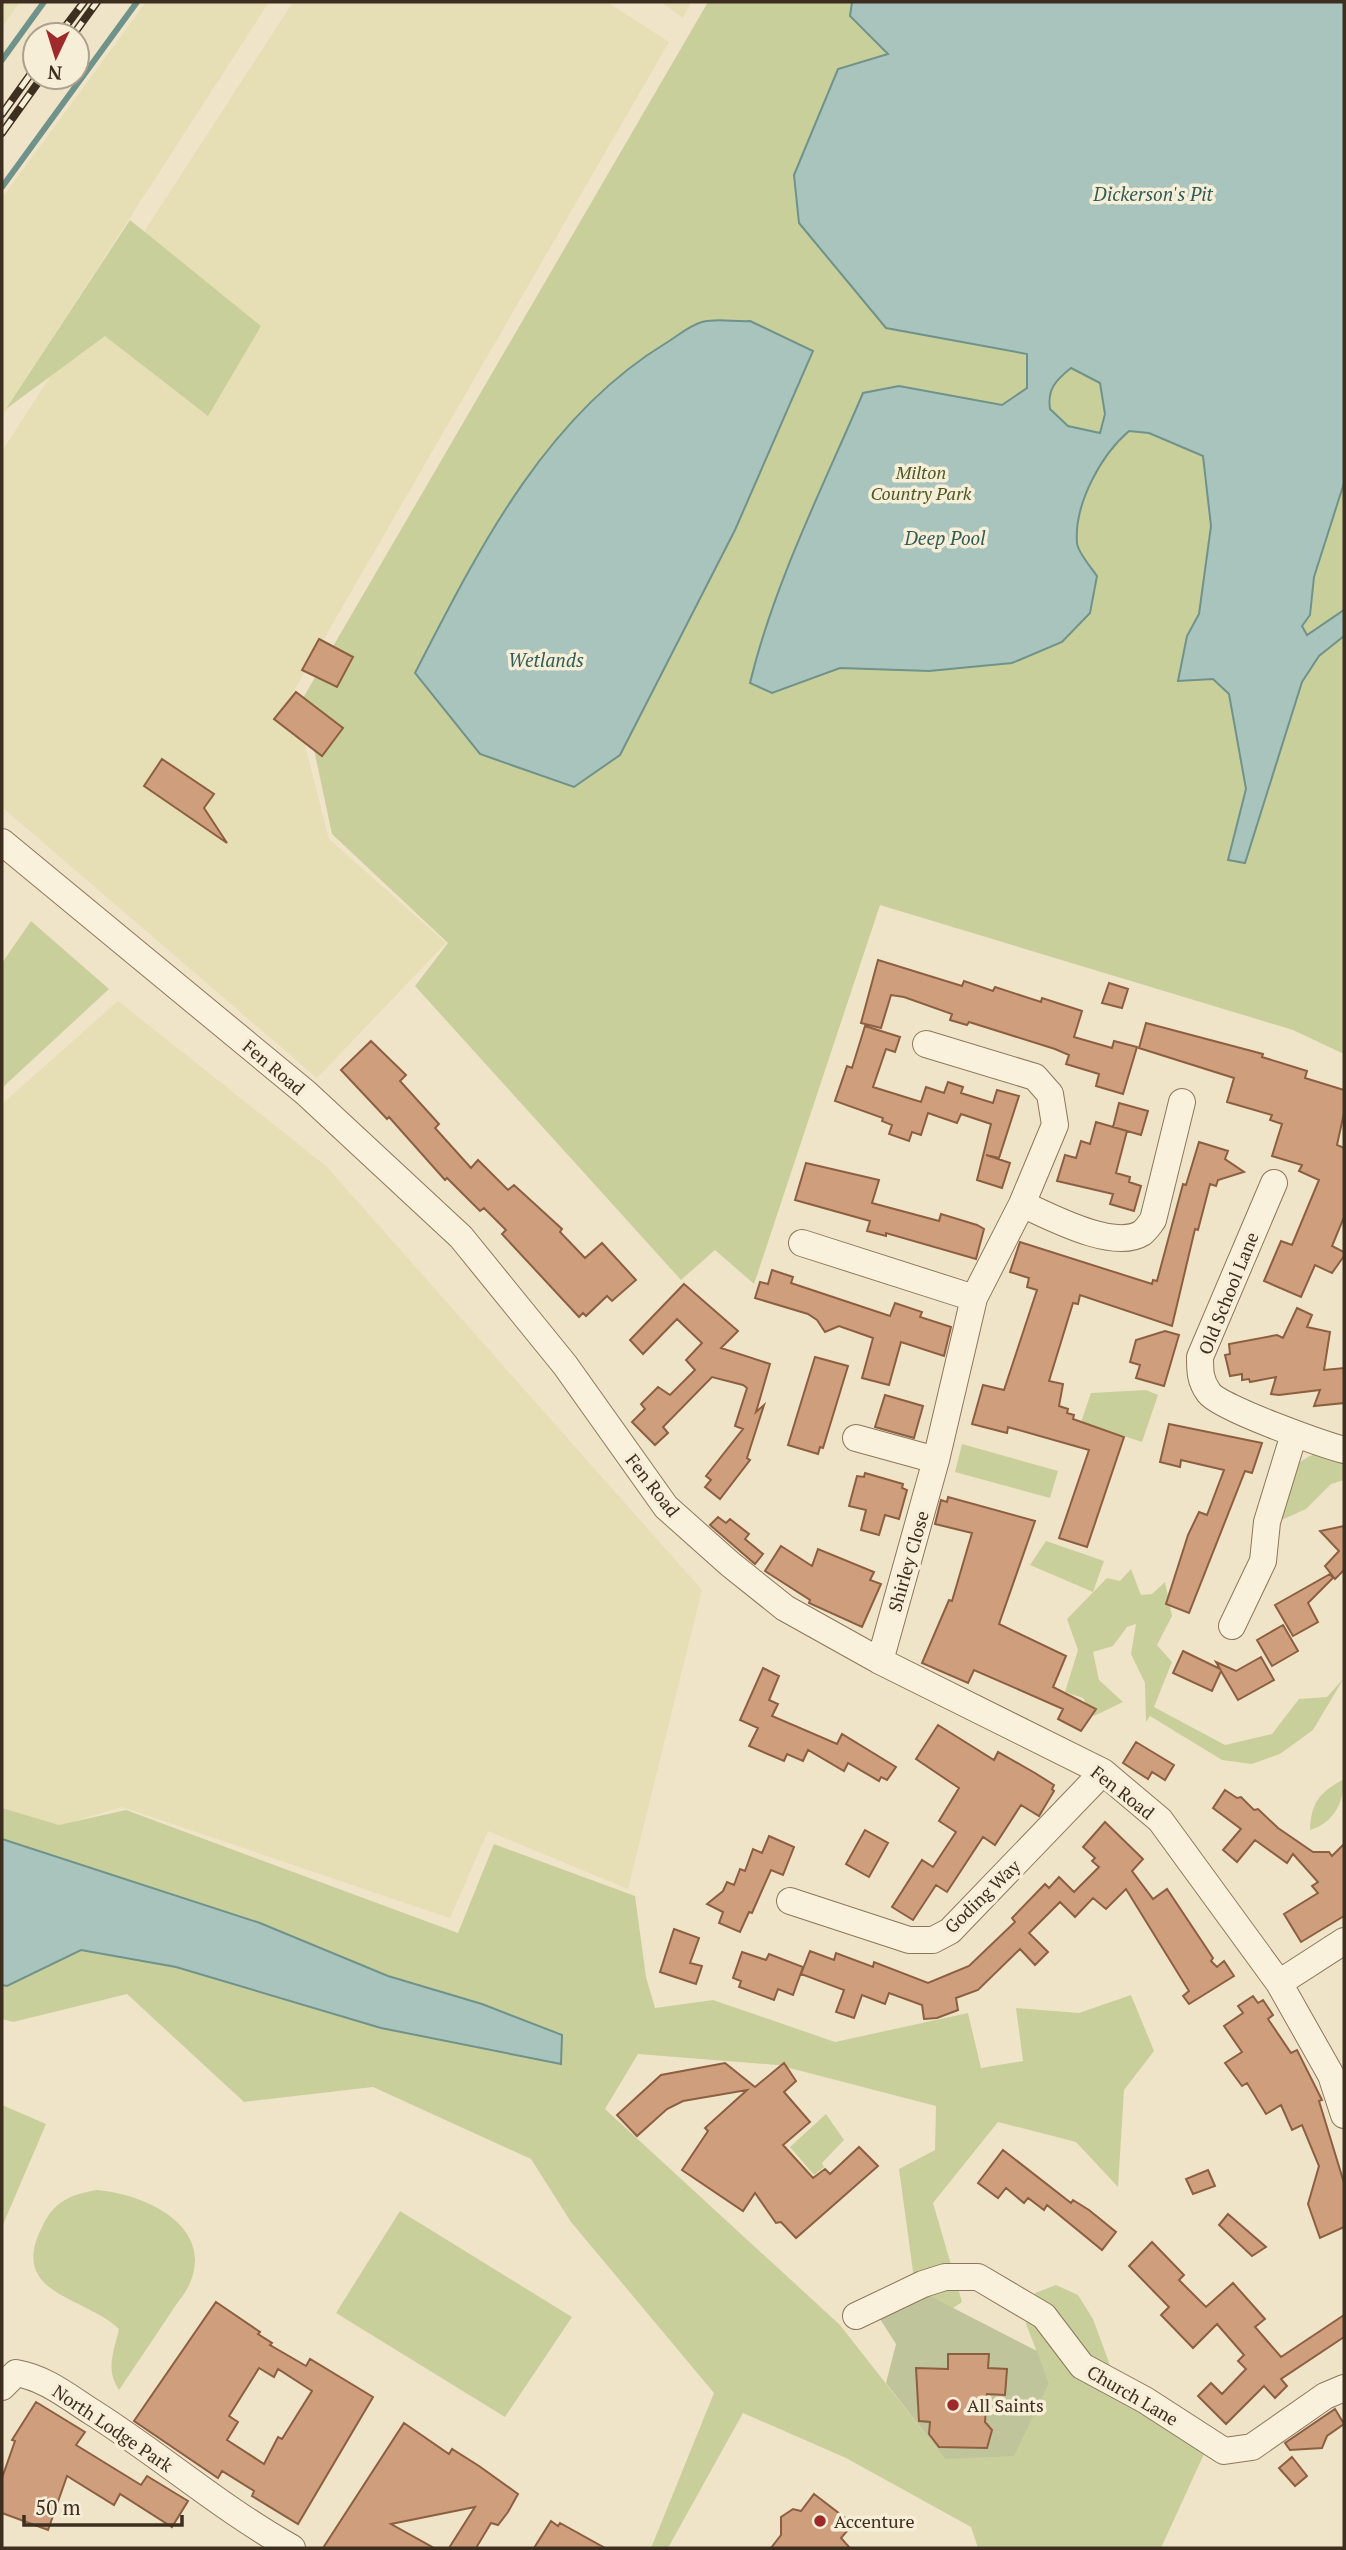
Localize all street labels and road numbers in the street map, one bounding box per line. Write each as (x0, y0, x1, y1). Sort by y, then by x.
street label: Fen Road (238, 1034, 310, 1100)
street label: Old School Lane (1193, 1228, 1263, 1358)
street label: Fen Road (621, 1448, 685, 1522)
street label: Shirley Close (882, 1508, 934, 1614)
street label: Fen Road (1086, 1760, 1160, 1824)
street label: Goding Way (939, 1853, 1026, 1938)
street label: Church Lane (1083, 2359, 1183, 2431)
street label: North Lodge Park (48, 2379, 178, 2478)

